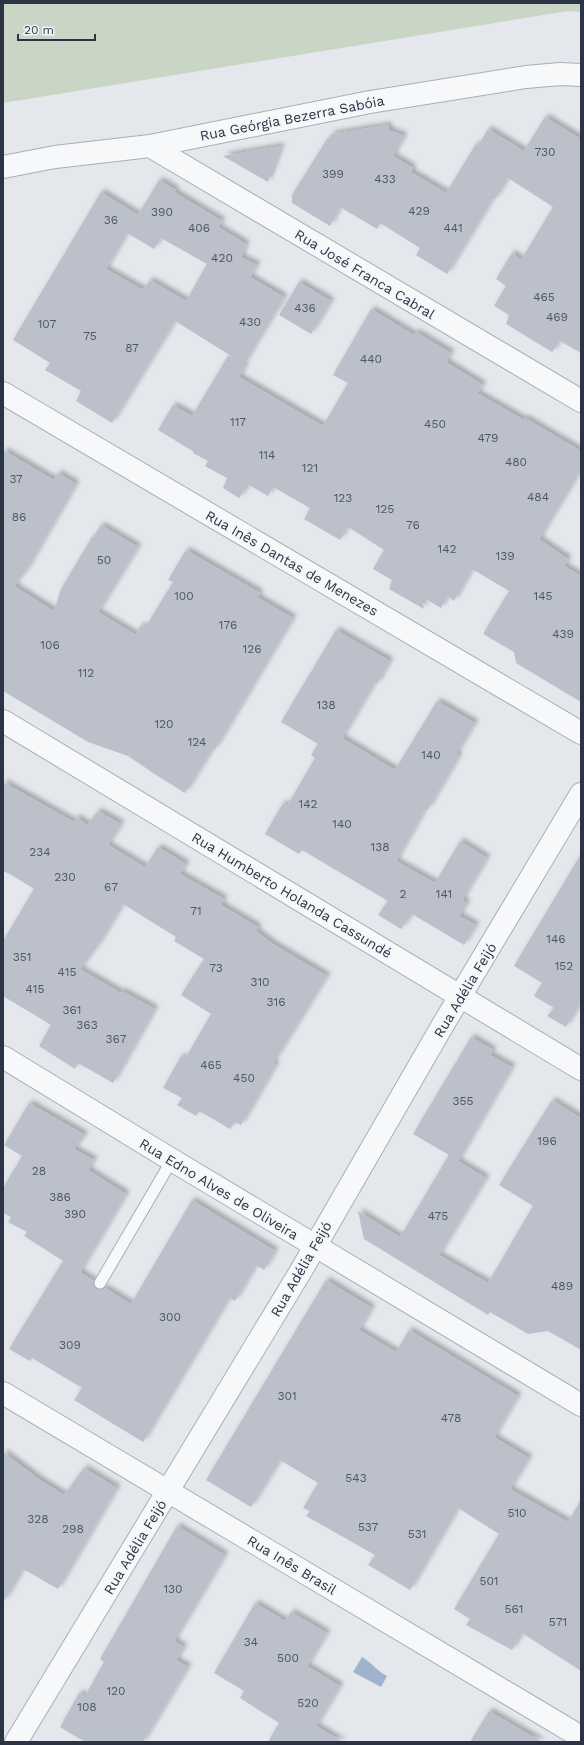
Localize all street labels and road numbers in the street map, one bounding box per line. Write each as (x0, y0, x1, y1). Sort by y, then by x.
street label: Rua Geórgia Bezerra Sabóia (198, 92, 386, 144)
street label: Rua José Franca Cabral (292, 226, 439, 323)
street label: Rua Inês Dantas de Menezes (203, 507, 381, 619)
street label: Rua Humberto Holanda Cassundé (189, 829, 395, 961)
street label: Rua Adélia Feijó (430, 940, 500, 1040)
street label: Rua Edno Alves de Oliveira (137, 1135, 301, 1243)
street label: Rua Adélia Feijó (267, 1218, 335, 1320)
street label: Rua Adélia Feijó (100, 1497, 170, 1597)
street label: Rua Inês Brasil (245, 1532, 340, 1598)

